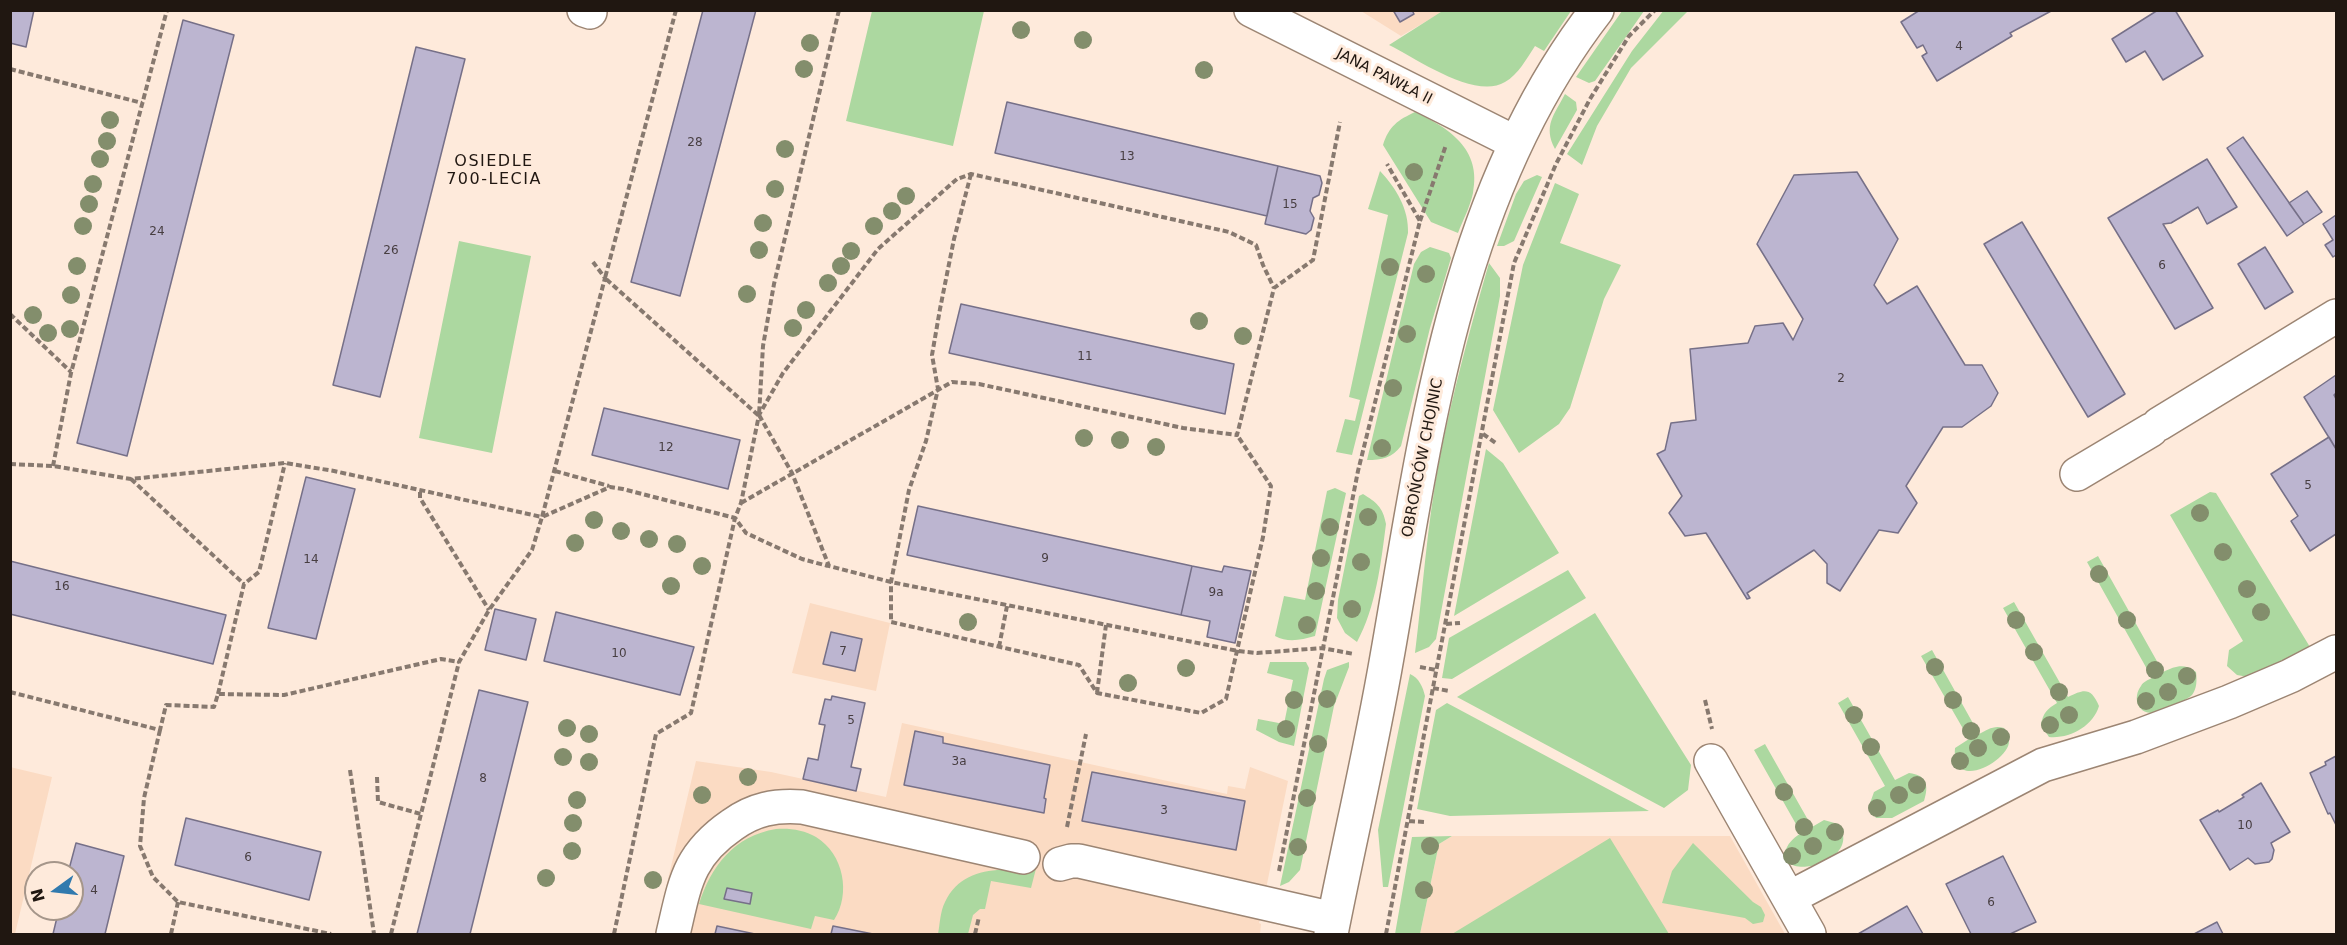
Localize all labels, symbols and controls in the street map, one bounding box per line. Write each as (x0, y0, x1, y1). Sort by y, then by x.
house number: 4 (1955, 40, 1963, 54)
street label: JANA PAWŁA II (1333, 45, 1435, 109)
house number: 28 (687, 136, 703, 150)
house number: 13 (1119, 150, 1135, 164)
district label: OSIEDLE 700-LECIA (446, 152, 542, 190)
house number: 15 (1282, 198, 1298, 212)
house number: 24 (149, 225, 165, 239)
house number: 26 (383, 244, 399, 258)
house number: 6 (2158, 259, 2166, 273)
house number: 11 (1077, 350, 1093, 364)
house number: 2 (1837, 372, 1845, 386)
street label: OBROŃCÓW CHOJNIC (1399, 377, 1447, 539)
house number: 12 (658, 441, 674, 455)
house number: 5 (2304, 479, 2312, 493)
house number: 9 (1041, 552, 1049, 566)
house number: 14 (303, 553, 319, 567)
house number: 16 (54, 580, 70, 594)
house number: 9a (1209, 586, 1223, 600)
house number: 7 (839, 645, 847, 659)
house number: 10 (611, 647, 627, 661)
house number: 5 (847, 714, 855, 728)
house number: 3a (952, 755, 966, 769)
house number: 8 (479, 772, 487, 786)
house number: 3 (1160, 804, 1168, 818)
house number: 10 (2237, 819, 2253, 833)
house number: 6 (244, 851, 252, 865)
north arrow (24, 861, 84, 921)
house number: 4 (90, 884, 98, 898)
text: N (27, 886, 49, 904)
house number: 6 (1987, 896, 1995, 910)

